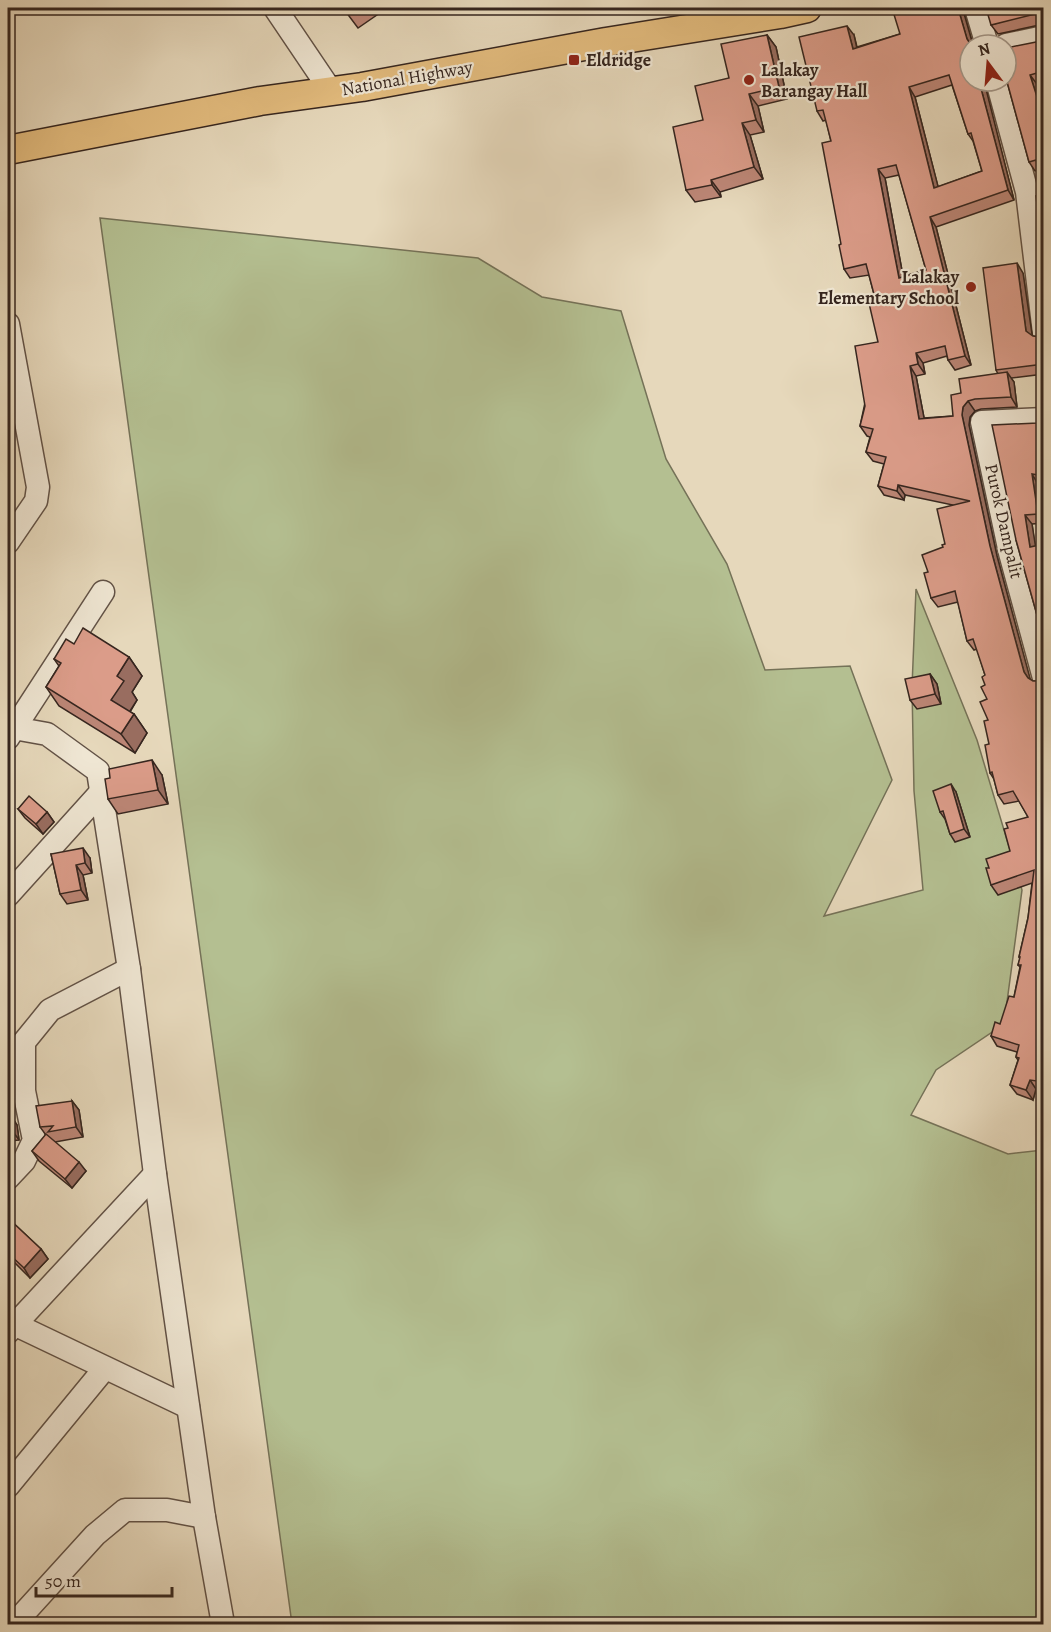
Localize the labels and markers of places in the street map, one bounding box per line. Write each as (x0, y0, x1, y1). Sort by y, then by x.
place label: Eldridge (586, 48, 651, 72)
marker: Eldridge (567, 53, 581, 67)
place label: Lalakay Barangay Hall (761, 58, 867, 103)
marker: Lalakay Barangay Hall (742, 73, 756, 87)
place label: Lalakay Elementary School (818, 265, 960, 310)
marker: Lalakay Elementary School (964, 280, 978, 294)

